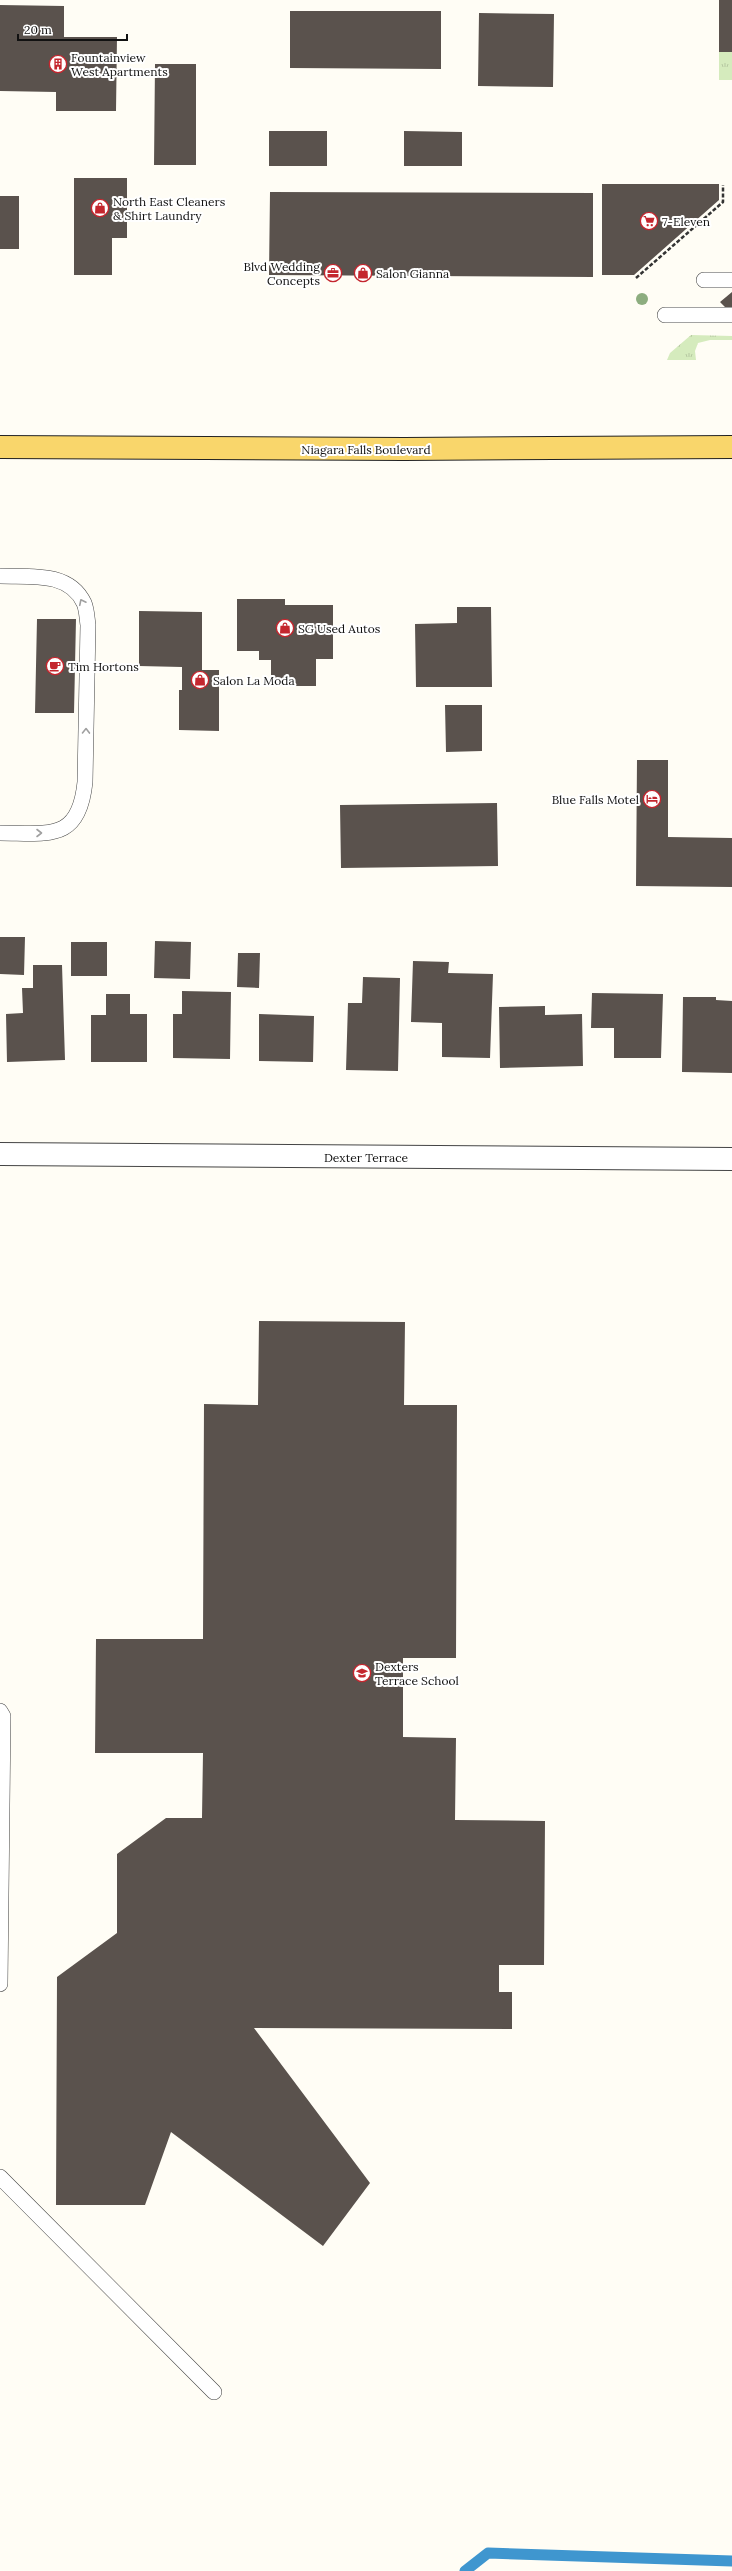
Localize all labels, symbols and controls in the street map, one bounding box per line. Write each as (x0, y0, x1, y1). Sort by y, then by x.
scale bar (18, 16, 127, 42)
text: 20 m (24, 22, 52, 37)
place label: Fountainview West Apartments (71, 50, 168, 79)
building icon: Fountainview West Apartments (48, 54, 68, 74)
place label: North East Cleaners & Shirt Laundry (113, 194, 226, 223)
shop icon: North East Cleaners & Shirt Laundry (90, 198, 110, 218)
supermarket icon: 7-Eleven (639, 211, 659, 231)
place label: 7-Eleven (662, 214, 710, 229)
place label: Blvd Wedding Concepts (244, 259, 320, 288)
office icon: Blvd Wedding Concepts (323, 263, 343, 283)
shop icon: Salon Gianna (353, 263, 373, 283)
place label: Salon Gianna (376, 266, 449, 281)
street label: Niagara Falls Boulevard (301, 442, 431, 457)
one-way arrow (79, 599, 87, 606)
shop icon: SG Used Autos (275, 618, 295, 638)
place label: SG Used Autos (298, 621, 381, 636)
cafe icon: Tim Hortons (45, 656, 65, 676)
place label: Tim Hortons (68, 659, 139, 674)
shop icon: Salon La Moda (190, 670, 210, 690)
place label: Salon La Moda (213, 673, 295, 688)
one-way arrow (82, 728, 90, 734)
hotel icon: Blue Falls Motel (642, 789, 662, 809)
place label: Blue Falls Motel (552, 792, 639, 807)
one-way arrow (36, 829, 42, 837)
street label: Dexter Terrace (324, 1150, 409, 1165)
place label: Dexters Terrace School (375, 1659, 459, 1688)
school or university icon: Dexters Terrace School (352, 1663, 372, 1683)

